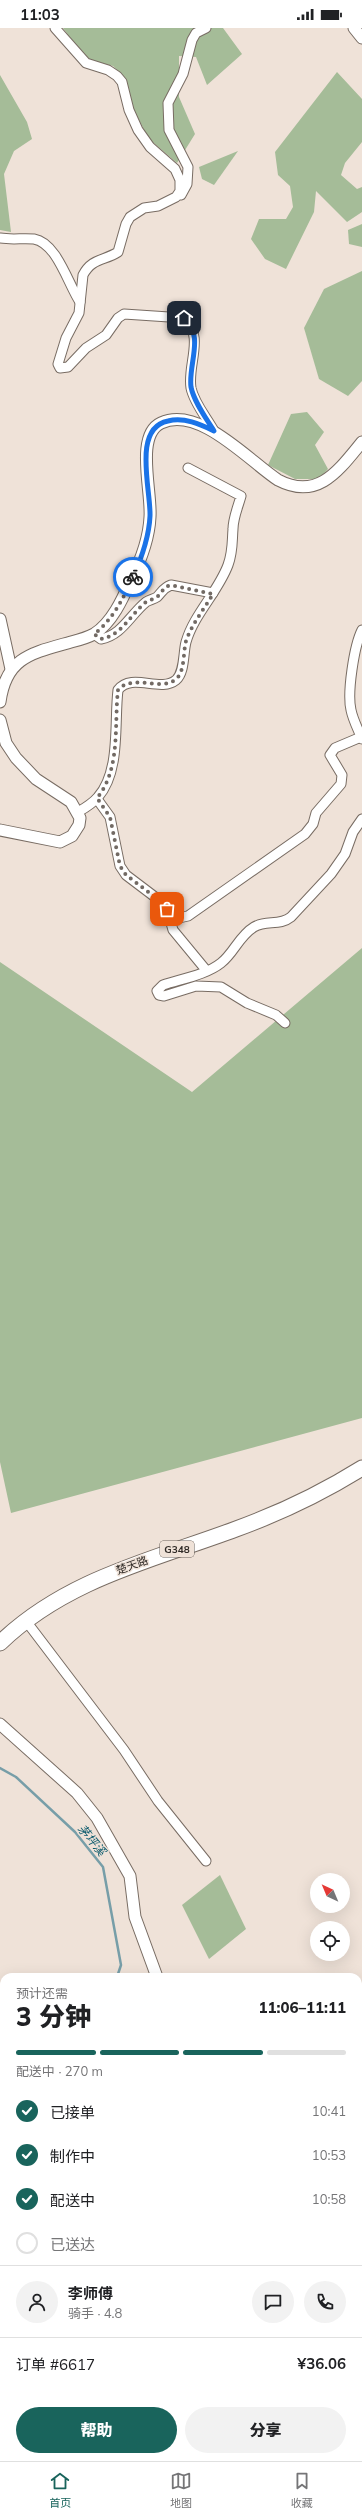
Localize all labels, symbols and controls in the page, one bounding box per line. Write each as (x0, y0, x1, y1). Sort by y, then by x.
text: 11:03 (20, 5, 60, 24)
pin (167, 301, 201, 335)
icon: home (173, 307, 195, 329)
courier (113, 557, 153, 597)
icon: bike (122, 566, 144, 588)
pin (150, 892, 184, 926)
icon: bag (156, 898, 178, 920)
road number: G348 (160, 1541, 194, 1557)
street label: 楚天路 (114, 1553, 150, 1577)
water label: 茅坪溪 (75, 1821, 111, 1860)
north arrow (310, 1873, 350, 1913)
map controls (310, 1873, 350, 1961)
button: locate (310, 1921, 350, 1961)
text: 预计还需 (16, 1985, 68, 2001)
text: 11:06–11:11 (259, 1998, 346, 2017)
text: 3 分钟 (16, 2000, 91, 2033)
text: 配送中 · 270 m (16, 2063, 103, 2079)
icon: check (16, 2100, 38, 2122)
text: 已接单 (50, 2103, 95, 2122)
text: 10:41 (312, 2103, 346, 2119)
icon: check (16, 2144, 38, 2166)
text: 制作中 (50, 2147, 95, 2166)
text: 10:53 (312, 2147, 346, 2163)
icon: check (16, 2188, 38, 2210)
text: 配送中 (50, 2191, 95, 2210)
text: 10:58 (312, 2191, 346, 2207)
text: 已送达 (50, 2235, 95, 2254)
button: person (16, 2281, 58, 2323)
button: chat (252, 2281, 294, 2323)
button: phone (304, 2281, 346, 2323)
text: 李师傅 (68, 2284, 113, 2303)
text: 骑手 · 4.8 (68, 2305, 122, 2321)
text: ¥36.06 (297, 2354, 346, 2373)
text: 订单 #6617 (16, 2355, 95, 2374)
button: 帮助 (16, 2407, 177, 2453)
button: 分享 (185, 2407, 346, 2453)
tab: 首页 (49, 2470, 71, 2510)
tab: 地图 (170, 2470, 192, 2510)
tab: 收藏 (291, 2470, 313, 2510)

